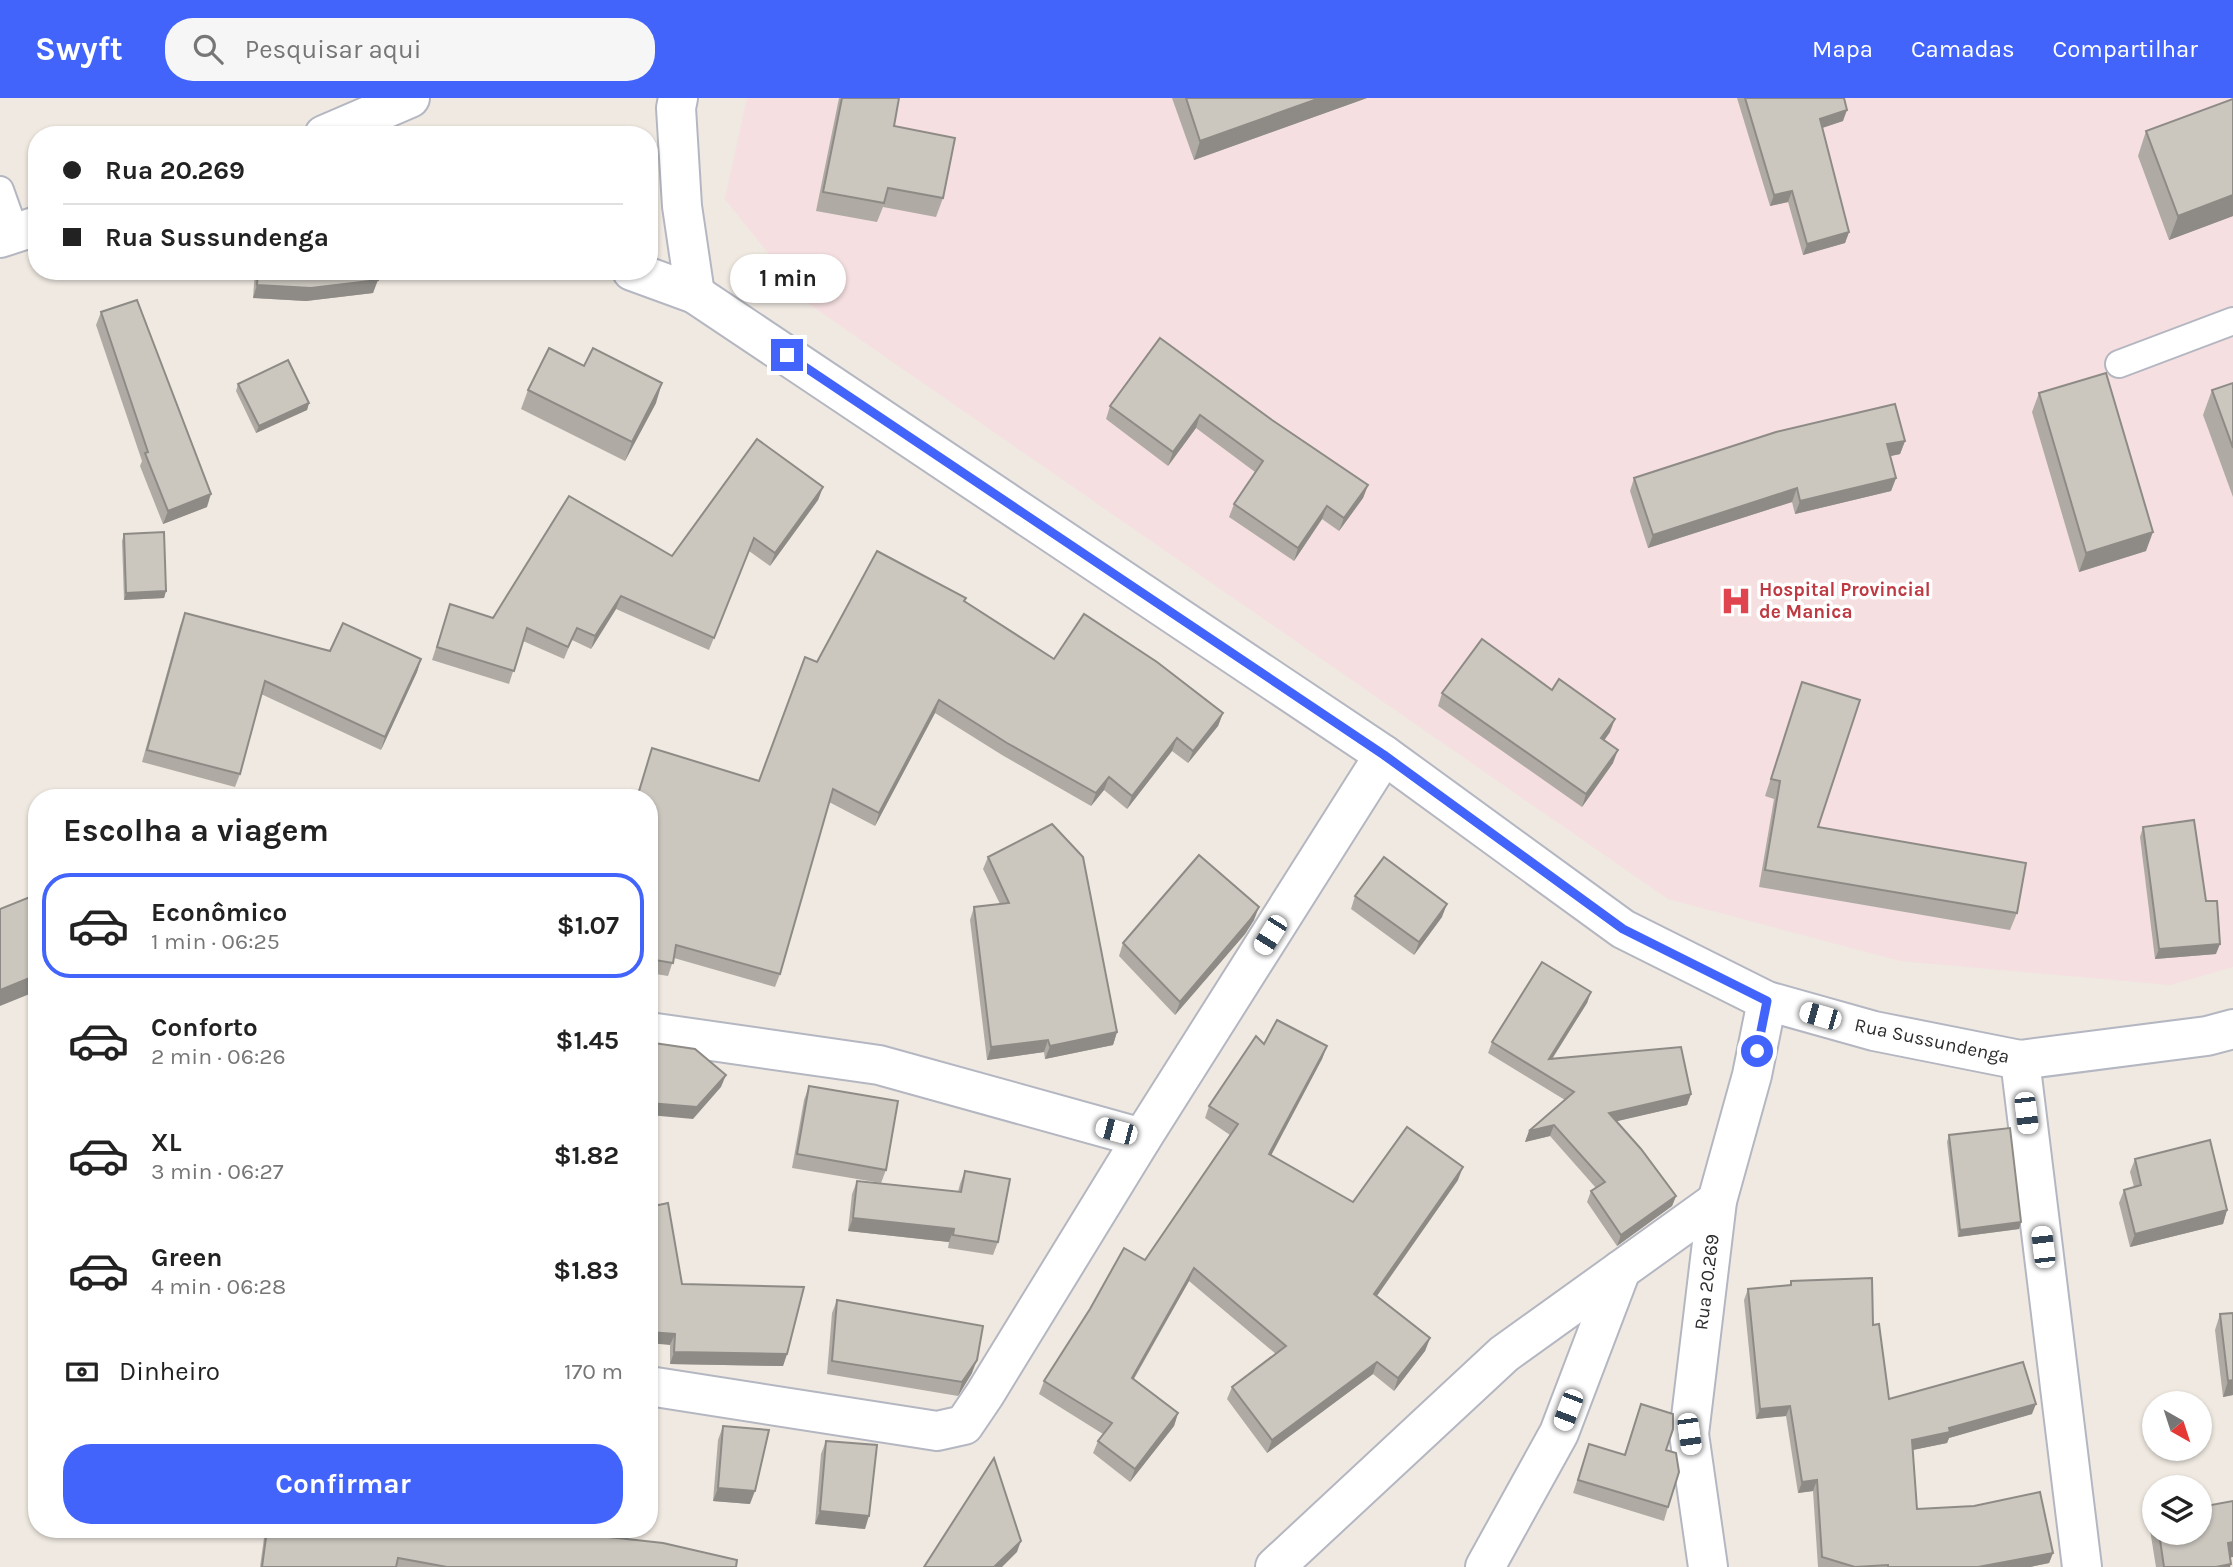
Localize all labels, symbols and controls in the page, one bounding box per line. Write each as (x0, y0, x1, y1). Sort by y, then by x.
search box (165, 18, 655, 81)
text: Swyft (35, 30, 123, 68)
icon: search (189, 30, 227, 68)
text: Pesquisar aqui (245, 34, 421, 65)
text: Mapa (1812, 35, 1873, 63)
text: Camadas (1911, 35, 2015, 63)
text: Compartilhar (2053, 35, 2198, 63)
text: Rua 20.269 (105, 155, 245, 186)
text: Rua Sussundenga (105, 222, 329, 253)
callout: 1 min (729, 254, 845, 302)
text: 1 min (759, 265, 817, 292)
route end (771, 339, 803, 371)
place label: Hospital Provincial de Manica (1759, 579, 1931, 623)
hospital icon: Hospital Provincial de Manica (1719, 584, 1753, 618)
text: Escolha a viagem (63, 812, 329, 849)
icon: car (67, 894, 130, 957)
text: Econômico (151, 897, 287, 928)
text: $1.07 (557, 910, 619, 941)
car (1250, 912, 1291, 958)
text: 1 min · 06:25 (151, 928, 280, 955)
car (1797, 1000, 1844, 1032)
icon: car (67, 1009, 130, 1072)
text: Conforto (151, 1012, 258, 1043)
street label: Rua Sussundenga (1853, 1014, 2011, 1068)
text: $1.45 (556, 1025, 619, 1056)
route start (1741, 1035, 1773, 1067)
text: 2 min · 06:26 (151, 1043, 286, 1070)
car (2014, 1091, 2039, 1135)
car (1093, 1115, 1140, 1147)
icon: car (67, 1124, 130, 1187)
text: XL (151, 1127, 182, 1158)
text: $1.82 (554, 1140, 619, 1171)
text: 3 min · 06:27 (151, 1158, 284, 1185)
car (2031, 1225, 2056, 1269)
street label: Rua 20.269 (1690, 1233, 1724, 1331)
icon: car (67, 1239, 130, 1302)
text: Green (151, 1242, 223, 1273)
text: $1.83 (553, 1255, 619, 1286)
text: 4 min · 06:28 (151, 1273, 286, 1300)
icon: cash (63, 1353, 101, 1391)
text: Dinheiro (119, 1356, 220, 1387)
text: 170 m (564, 1358, 623, 1385)
car (1551, 1387, 1586, 1433)
north arrow (2142, 1391, 2212, 1461)
map controls (2142, 1391, 2212, 1545)
car (1676, 1412, 1703, 1456)
button: Confirmar (63, 1444, 623, 1524)
button: layers (2142, 1475, 2212, 1545)

